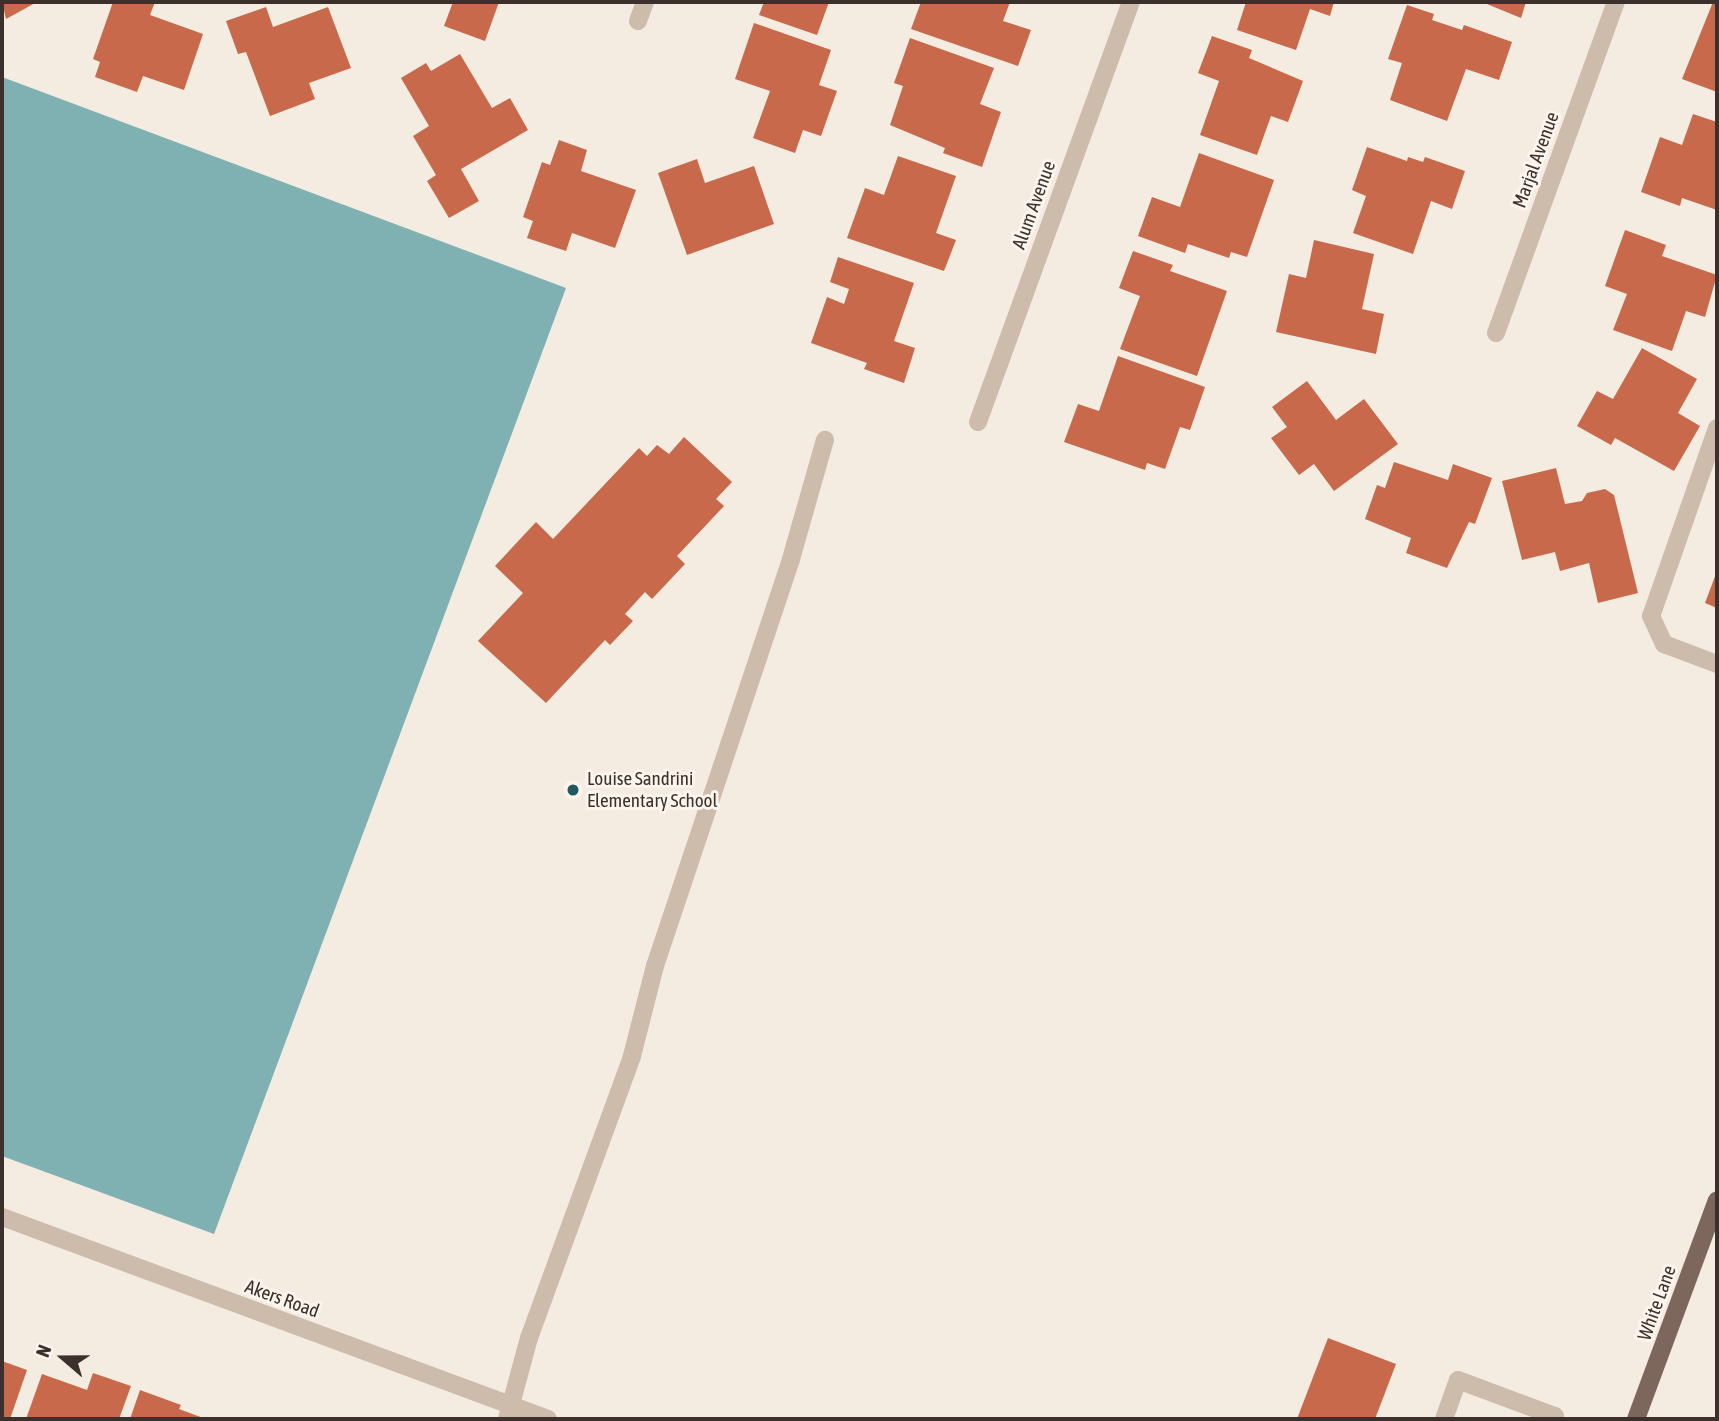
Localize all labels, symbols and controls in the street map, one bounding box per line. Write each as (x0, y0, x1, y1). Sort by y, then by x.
street label: Marjal Avenue (1508, 109, 1564, 211)
street label: Alum Avenue (1007, 158, 1061, 252)
place label: Louise Sandrini Elementary School (587, 768, 718, 812)
marker: Louise Sandrini Elementary School (565, 782, 581, 798)
street label: White Lane (1633, 1262, 1681, 1344)
street label: Akers Road (242, 1275, 322, 1323)
north arrow (28, 1323, 98, 1393)
text: N (31, 1342, 56, 1360)

